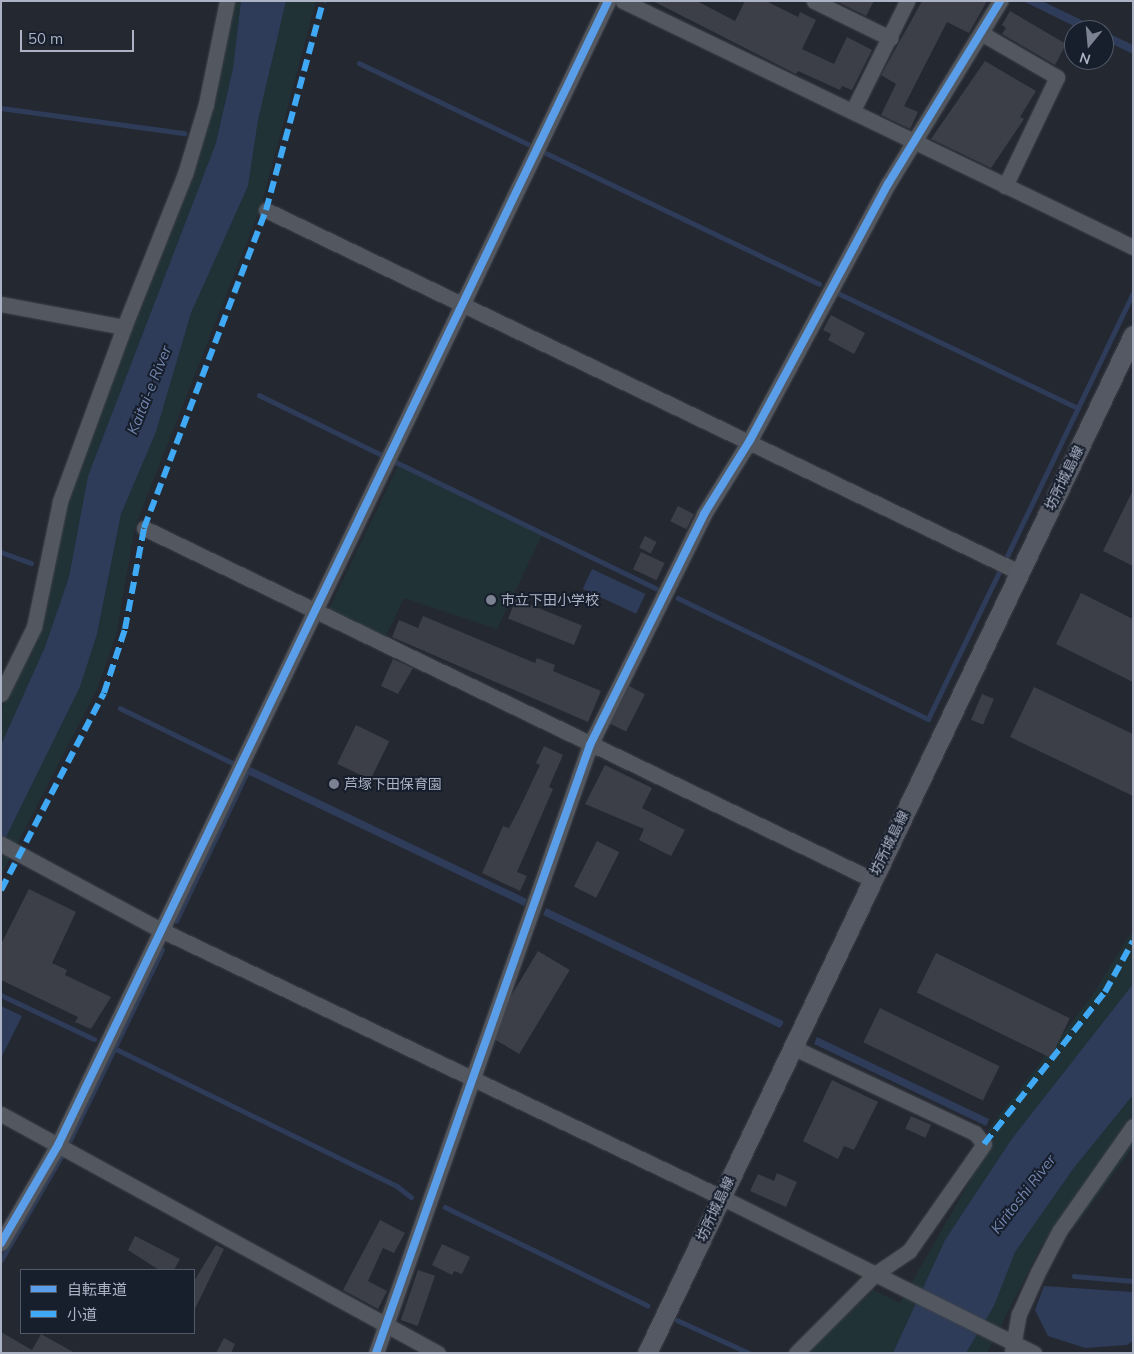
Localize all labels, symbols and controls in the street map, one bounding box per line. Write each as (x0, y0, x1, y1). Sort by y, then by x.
scale bar (22, 20, 136, 52)
north arrow (1064, 20, 1114, 70)
text: 50 m (28, 29, 63, 48)
text: N (1077, 48, 1093, 69)
water label: Kaitai-e River (123, 343, 175, 437)
street label: 坊所城島線 (1041, 443, 1087, 513)
place label: 市立下田小学校 (501, 592, 599, 608)
marker: 市立下田小学校 (485, 594, 497, 606)
place label: 芦塚下田保育園 (344, 776, 442, 792)
marker: 芦塚下田保育園 (328, 778, 340, 790)
street label: 坊所城島線 (866, 808, 912, 878)
water label: Kiritoshi River (987, 1151, 1059, 1237)
street label: 坊所城島線 (693, 1174, 737, 1244)
legend (20, 1269, 195, 1334)
text: 自転車道 (67, 1280, 127, 1299)
text: 小道 (67, 1305, 97, 1324)

